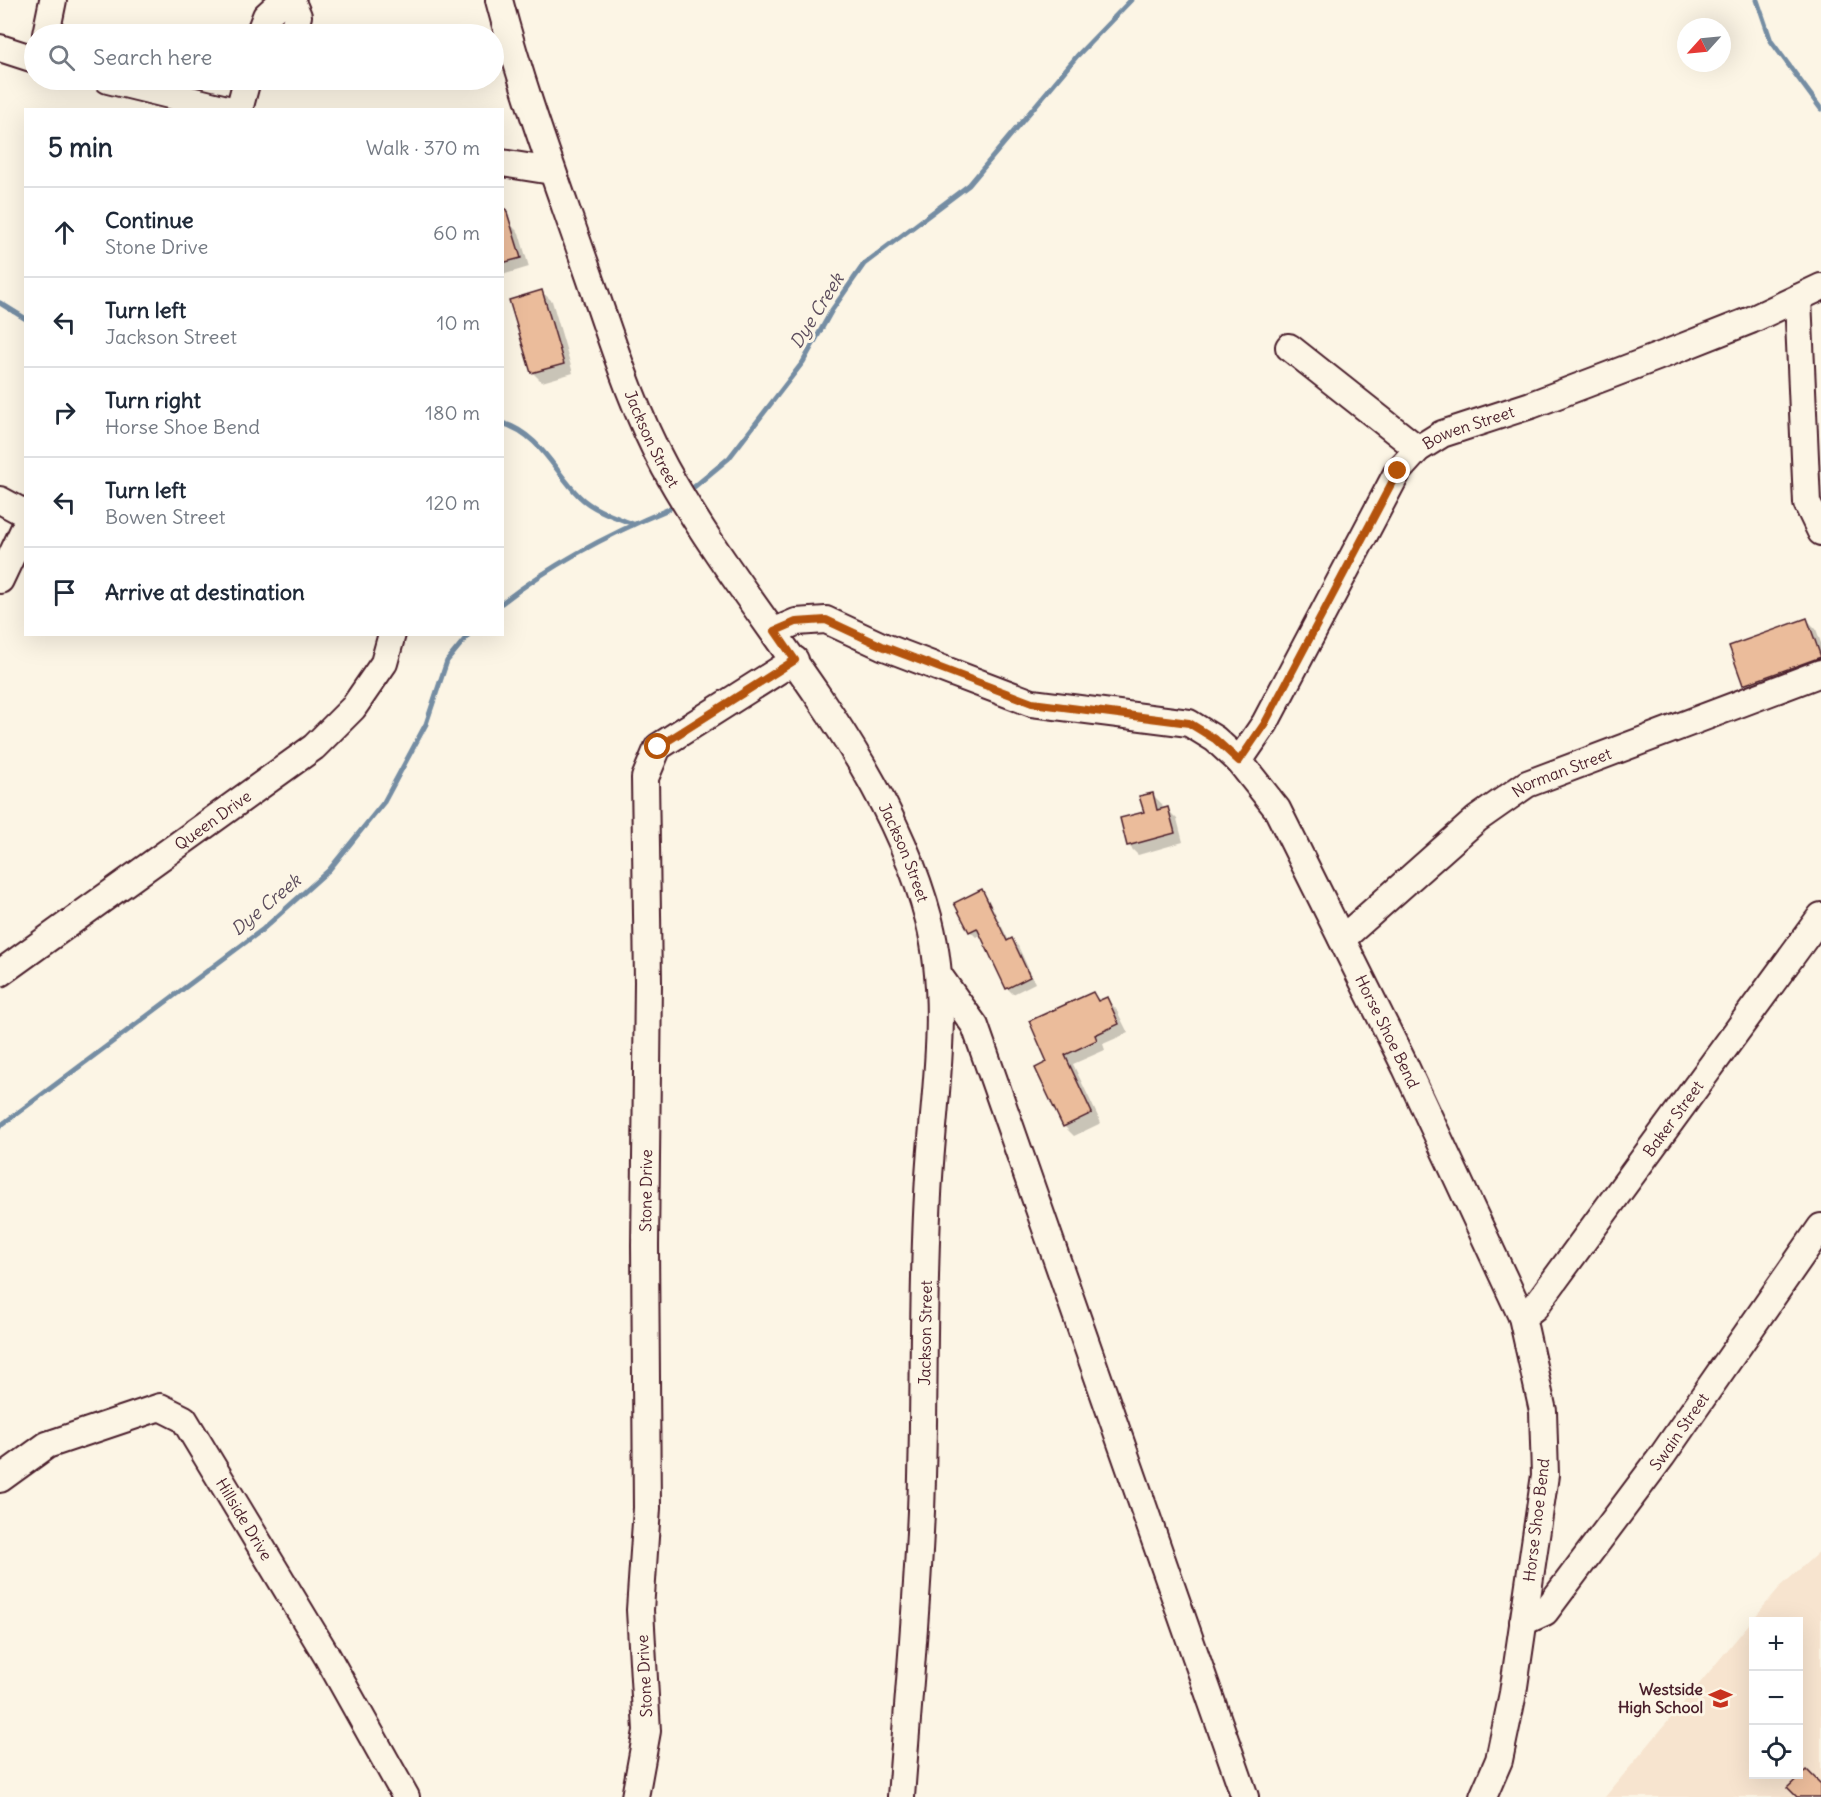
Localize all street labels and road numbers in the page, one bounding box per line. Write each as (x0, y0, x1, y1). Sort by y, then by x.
street label: Jackson Street (621, 387, 684, 492)
street label: Bowen Street (1419, 401, 1517, 454)
street label: Norman Street (1508, 743, 1614, 802)
street label: Queen Drive (170, 786, 255, 854)
street label: Jackson Street (875, 799, 933, 905)
street label: Horse Shoe Bend (1351, 971, 1424, 1091)
street label: Baker Street (1638, 1076, 1708, 1160)
street label: Stone Drive (635, 1149, 656, 1232)
street label: Jackson Street (914, 1279, 936, 1386)
street label: Swain Street (1645, 1388, 1713, 1474)
street label: Horse Shoe Bend (1519, 1457, 1553, 1583)
street label: Hillside Drive (212, 1474, 277, 1564)
street label: Stone Drive (632, 1634, 656, 1718)

